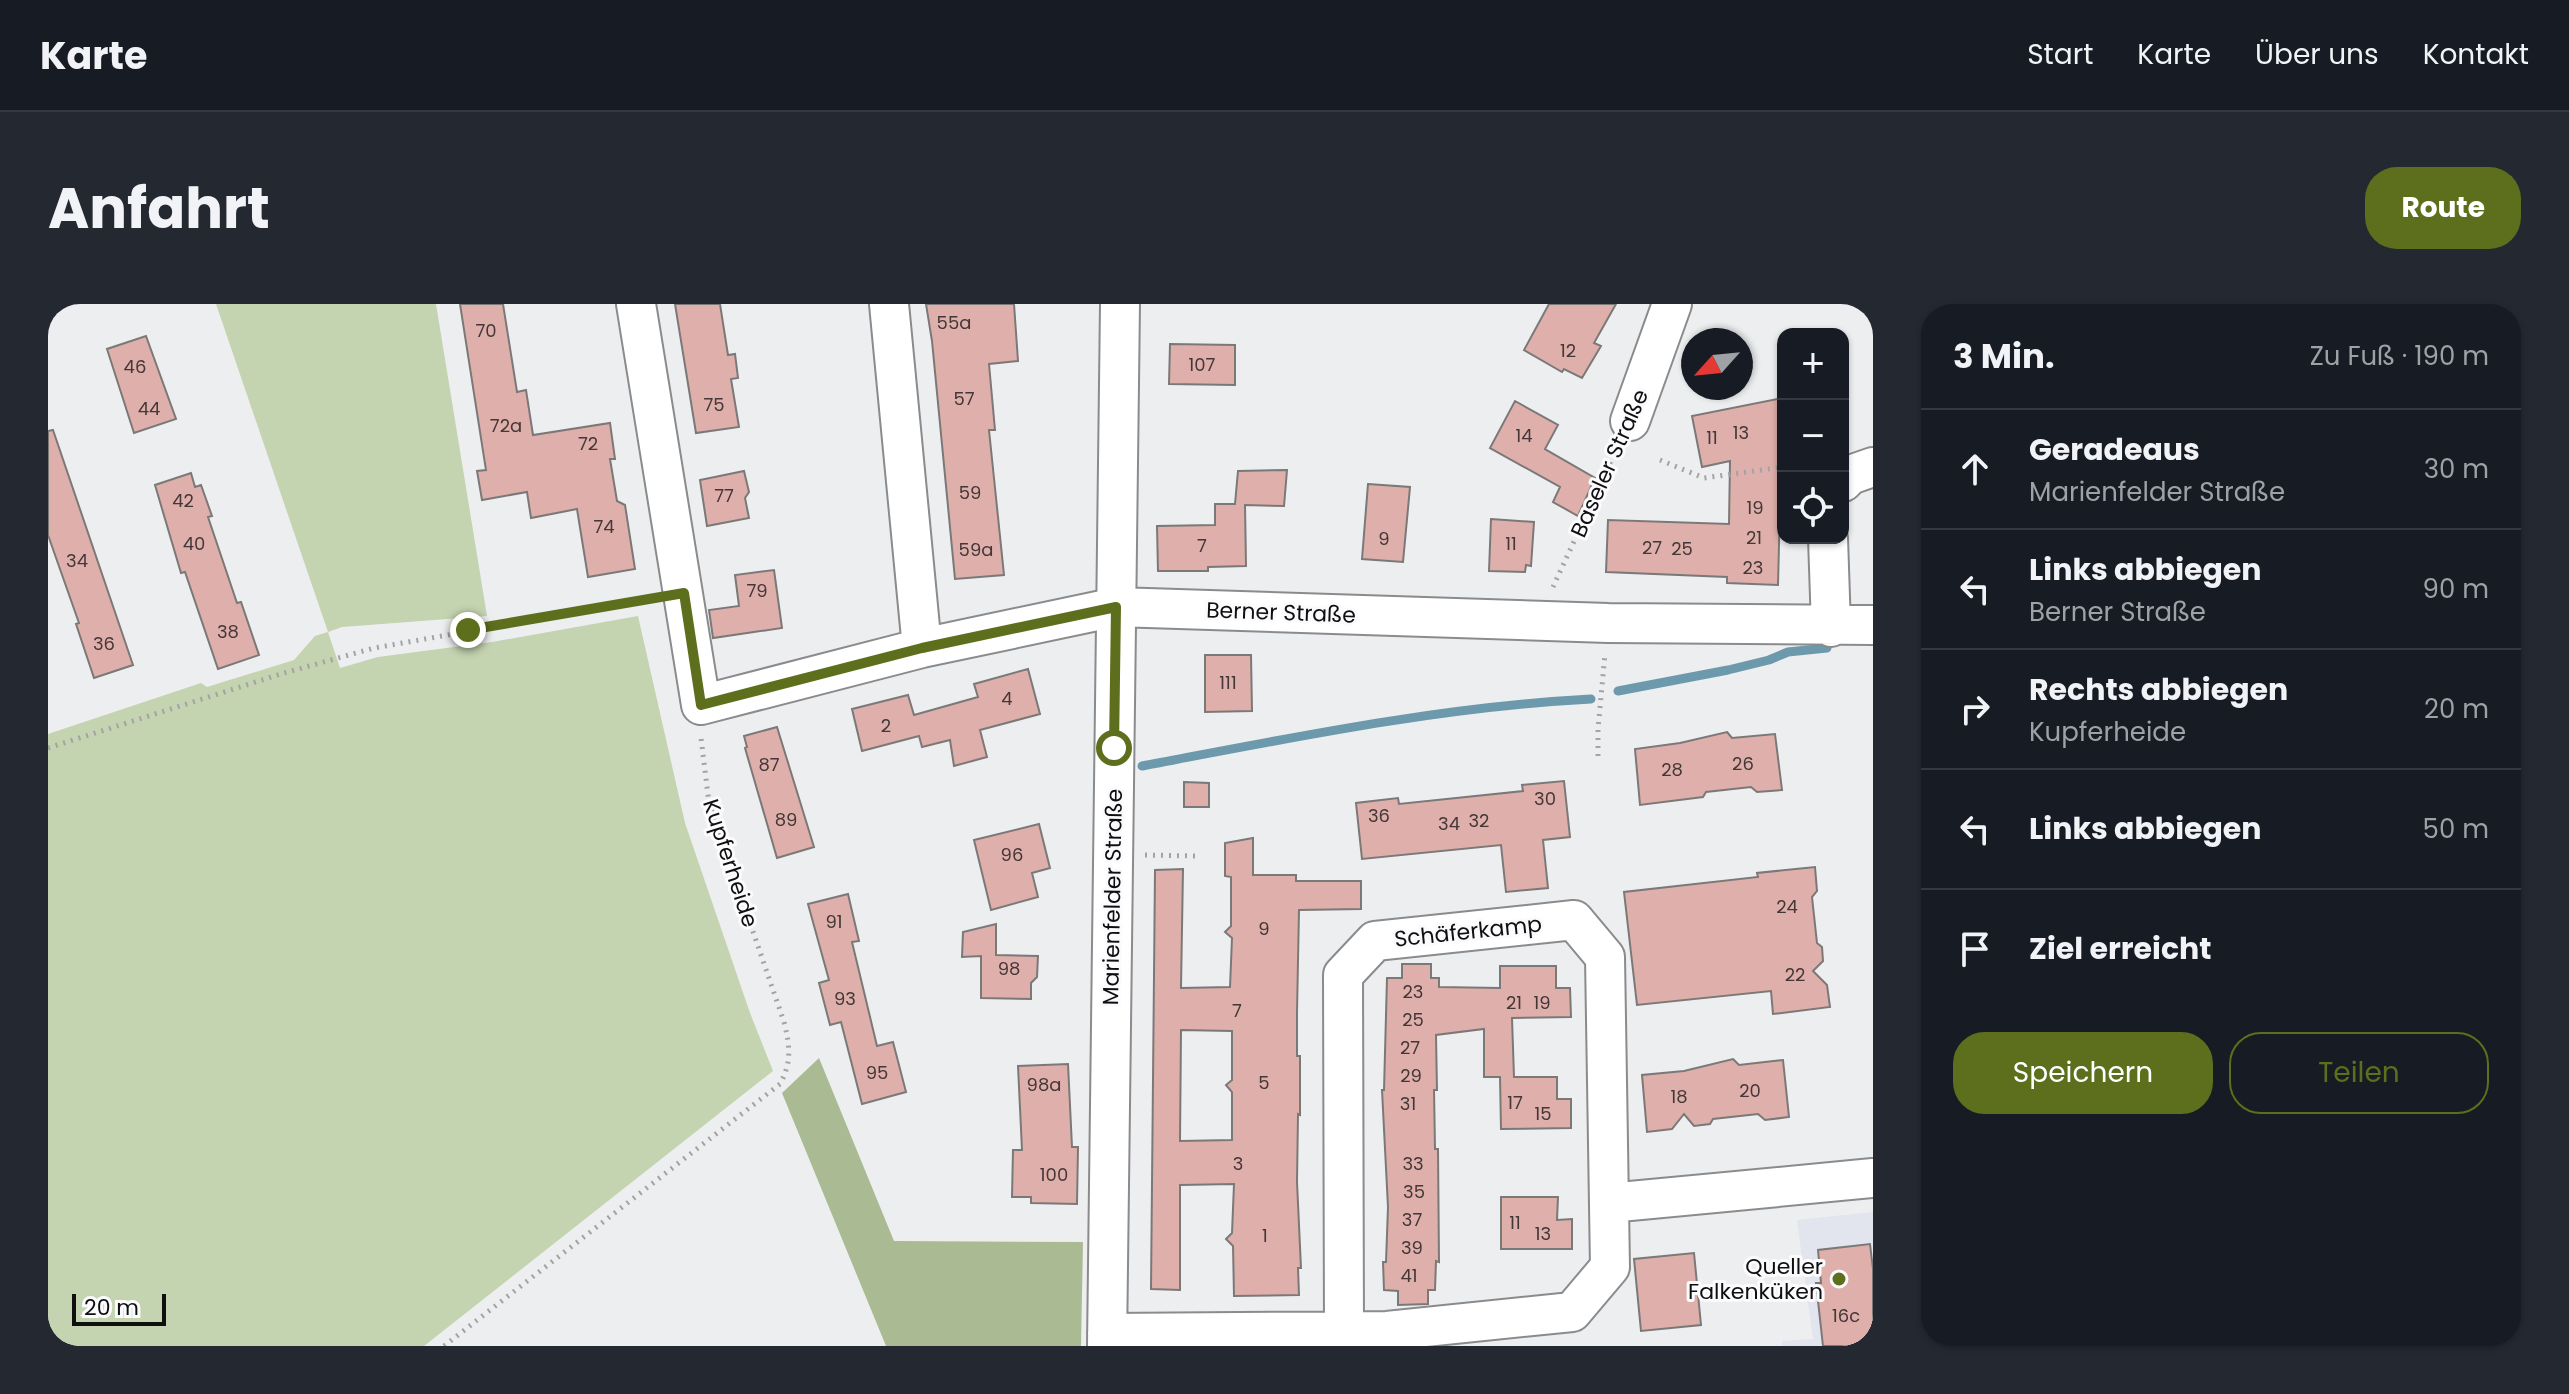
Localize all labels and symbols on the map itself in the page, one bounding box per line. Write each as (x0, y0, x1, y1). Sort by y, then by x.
house number: 55a (937, 310, 971, 335)
house number: 70 (475, 318, 497, 343)
north arrow (1681, 328, 1753, 400)
house number: 12 (1560, 338, 1576, 363)
house number: 107 (1189, 352, 1216, 377)
house number: 46 (124, 354, 146, 379)
street label: Baseler Straße (1563, 384, 1656, 542)
house number: 57 (953, 386, 975, 411)
house number: 75 (703, 392, 725, 417)
house number: 44 (138, 396, 160, 421)
house number: 72a (490, 413, 522, 438)
house number: 13 (1733, 420, 1749, 445)
house number: 14 (1515, 423, 1533, 448)
house number: 11 (1706, 425, 1718, 450)
house number: 72 (578, 431, 598, 456)
house number: 59 (959, 480, 981, 505)
house number: 77 (714, 483, 734, 508)
house number: 42 (172, 488, 194, 513)
house number: 19 (1746, 495, 1764, 520)
house number: 74 (593, 514, 615, 539)
house number: 21 (1746, 525, 1762, 550)
house number: 9 (1378, 526, 1390, 551)
house number: 40 (183, 531, 205, 556)
house number: 11 (1505, 531, 1517, 556)
house number: 7 (1197, 533, 1207, 558)
house number: 27 (1642, 535, 1662, 560)
house number: 25 (1671, 536, 1693, 561)
house number: 59a (959, 537, 993, 562)
house number: 34 (66, 548, 88, 573)
house number: 23 (1743, 555, 1763, 580)
house number: 79 (746, 578, 768, 603)
street label: Berner Straße (1206, 594, 1356, 631)
route end (450, 612, 486, 648)
house number: 38 (217, 619, 239, 644)
house number: 36 (93, 631, 115, 656)
house number: 111 (1219, 670, 1237, 695)
house number: 4 (1001, 686, 1013, 711)
house number: 2 (881, 713, 891, 738)
route start (1096, 730, 1132, 766)
house number: 26 (1732, 751, 1754, 776)
house number: 87 (758, 752, 780, 777)
house number: 28 (1661, 757, 1683, 782)
house number: 30 (1534, 786, 1556, 811)
street label: Marienfelder Straße (1095, 788, 1130, 1006)
street label: Kupferheide (695, 795, 766, 931)
house number: 36 (1368, 803, 1390, 828)
house number: 89 (775, 807, 797, 832)
house number: 32 (1469, 808, 1489, 833)
house number: 34 (1438, 811, 1460, 836)
house number: 96 (1001, 842, 1023, 867)
house number: 24 (1776, 894, 1798, 919)
street label: Schäferkamp (1393, 908, 1543, 955)
house number: 91 (825, 909, 843, 934)
house number: 9 (1258, 916, 1270, 941)
house number: 98 (998, 956, 1020, 981)
house number: 22 (1785, 962, 1805, 987)
house number: 23 (1403, 979, 1423, 1004)
house number: 93 (834, 986, 856, 1011)
house number: 21 (1506, 990, 1522, 1015)
house number: 19 (1533, 990, 1551, 1015)
house number: 7 (1232, 998, 1242, 1023)
house number: 25 (1402, 1007, 1424, 1032)
house number: 27 (1400, 1035, 1420, 1060)
house number: 95 (866, 1060, 888, 1085)
house number: 29 (1400, 1063, 1422, 1088)
house number: 5 (1258, 1070, 1270, 1095)
house number: 98a (1027, 1072, 1061, 1097)
house number: 20 (1739, 1078, 1761, 1103)
house number: 18 (1670, 1084, 1688, 1109)
house number: 17 (1507, 1090, 1523, 1115)
house number: 31 (1400, 1091, 1416, 1116)
house number: 15 (1534, 1101, 1552, 1126)
house number: 3 (1233, 1151, 1243, 1176)
house number: 33 (1402, 1151, 1424, 1176)
house number: 100 (1040, 1162, 1068, 1187)
house number: 35 (1403, 1179, 1425, 1204)
house number: 37 (1402, 1207, 1422, 1232)
house number: 11 (1509, 1210, 1521, 1235)
house number: 13 (1535, 1221, 1551, 1246)
house number: 1 (1262, 1223, 1268, 1248)
house number: 39 (1401, 1235, 1423, 1260)
place label: Queller Falkenküken (1688, 1251, 1823, 1307)
house number: 41 (1400, 1263, 1418, 1288)
marker: Queller Falkenküken (1830, 1270, 1848, 1288)
scale bar (72, 1290, 166, 1326)
house number: 16c (1832, 1303, 1860, 1328)

